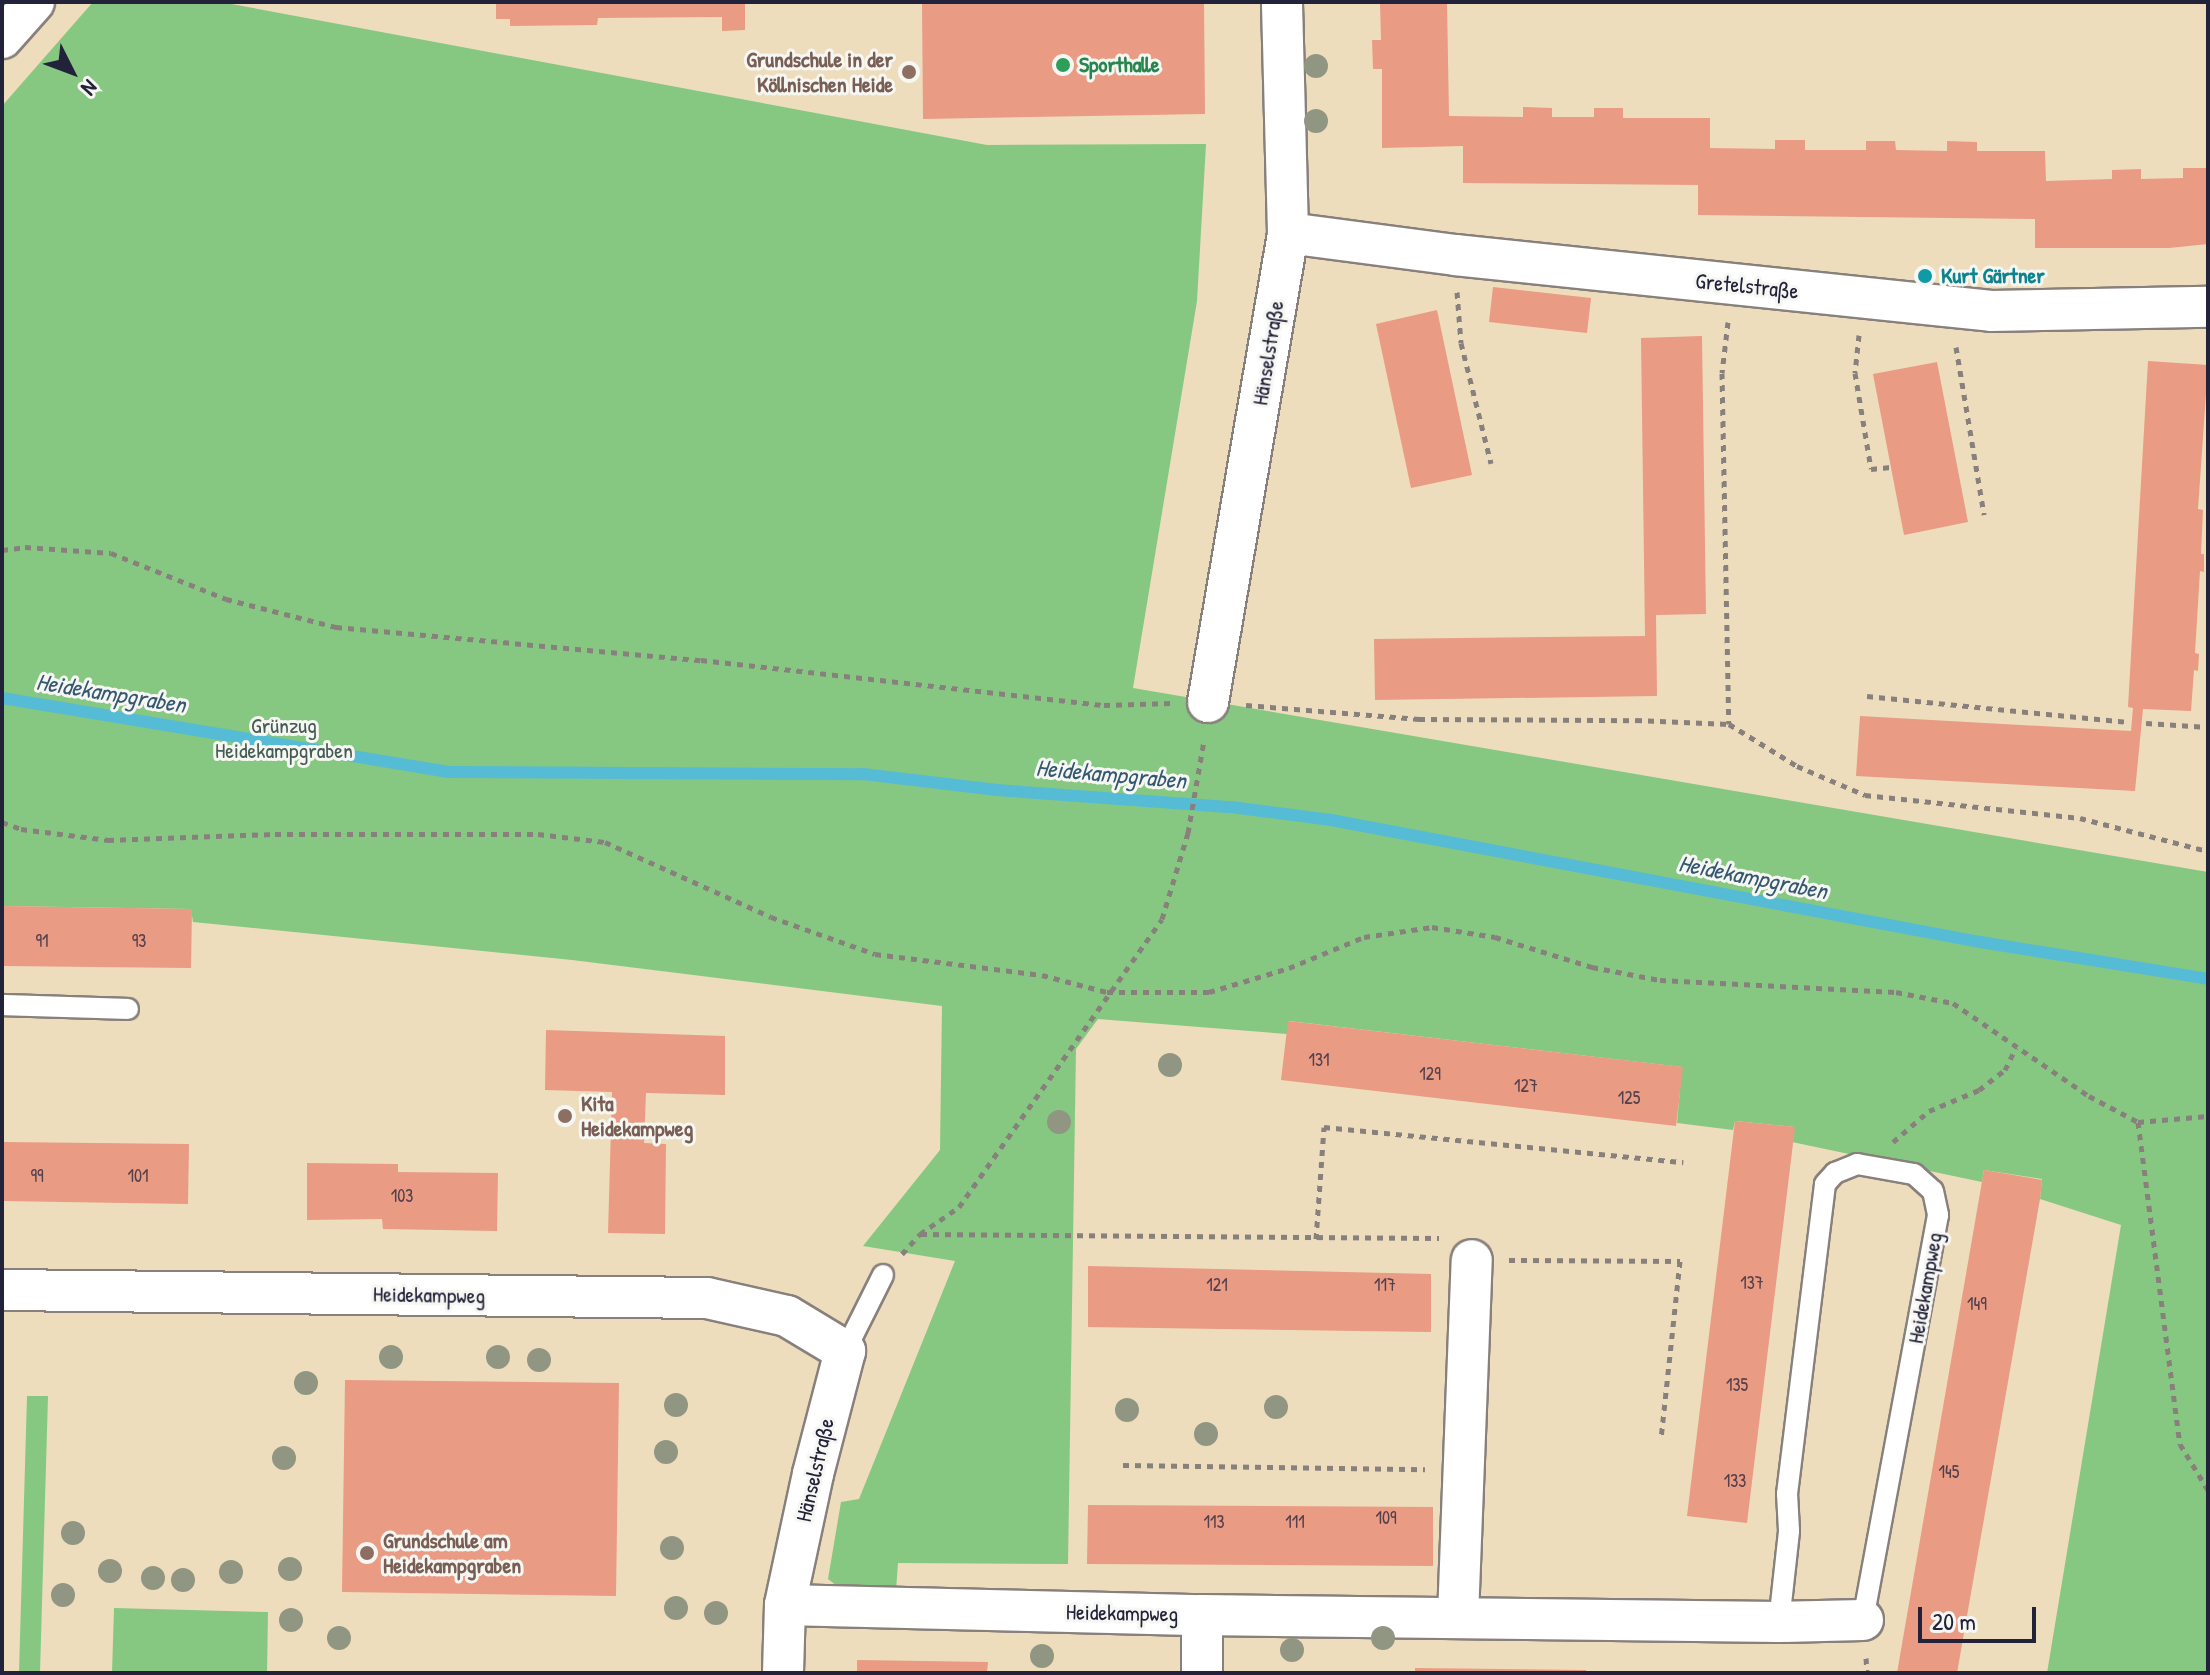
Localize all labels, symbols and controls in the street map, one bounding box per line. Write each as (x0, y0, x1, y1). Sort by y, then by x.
north arrow (32, 32, 112, 112)
place label: Grundschule in der Köllnischen Heide (746, 46, 893, 98)
place label: Sporthalle (1079, 52, 1160, 78)
marker: Sporthalle (1054, 56, 1072, 74)
marker: Grundschule in der Köllnischen Heide (900, 63, 918, 81)
text: N (75, 74, 105, 102)
place label: Kurt Gärtner (1941, 263, 2045, 289)
street label: Gretelstraße (1694, 267, 1800, 305)
marker: Kurt Gärtner (1916, 267, 1934, 285)
street label: Hänselstraße (1247, 299, 1289, 407)
water label: Heidekampgraben (34, 667, 188, 719)
park label: Grünzug Heidekampgraben (215, 712, 353, 764)
water label: Heidekampgraben (1035, 753, 1187, 795)
water label: Heidekampgraben (1676, 848, 1830, 906)
house number: 91 (35, 930, 49, 952)
house number: 93 (132, 930, 146, 952)
house number: 131 (1308, 1049, 1330, 1071)
house number: 129 (1419, 1063, 1441, 1085)
house number: 127 (1514, 1075, 1538, 1097)
house number: 125 (1618, 1087, 1640, 1109)
place label: Kita Heidekampweg (581, 1090, 693, 1142)
marker: Kita Heidekampweg (556, 1107, 574, 1125)
house number: 99 (30, 1165, 44, 1187)
house number: 101 (127, 1165, 149, 1187)
house number: 103 (391, 1185, 413, 1207)
street label: Heidekampweg (1902, 1230, 1948, 1346)
house number: 137 (1740, 1272, 1764, 1294)
house number: 121 (1206, 1274, 1228, 1296)
house number: 117 (1374, 1274, 1396, 1296)
street label: Heidekampweg (373, 1281, 485, 1309)
house number: 149 (1967, 1293, 1987, 1315)
house number: 135 (1726, 1374, 1748, 1396)
street label: Hänselstraße (790, 1416, 840, 1524)
house number: 145 (1939, 1461, 1959, 1483)
house number: 133 (1724, 1470, 1746, 1492)
house number: 109 (1375, 1507, 1397, 1529)
house number: 113 (1203, 1511, 1225, 1533)
house number: 111 (1285, 1511, 1305, 1533)
place label: Grundschule am Heidekampgraben (383, 1527, 521, 1578)
marker: Grundschule am Heidekampgraben (358, 1544, 376, 1562)
scale bar (1922, 1591, 2040, 1641)
street label: Heidekampweg (1066, 1599, 1178, 1627)
text: 20 m (1932, 1605, 1976, 1637)

